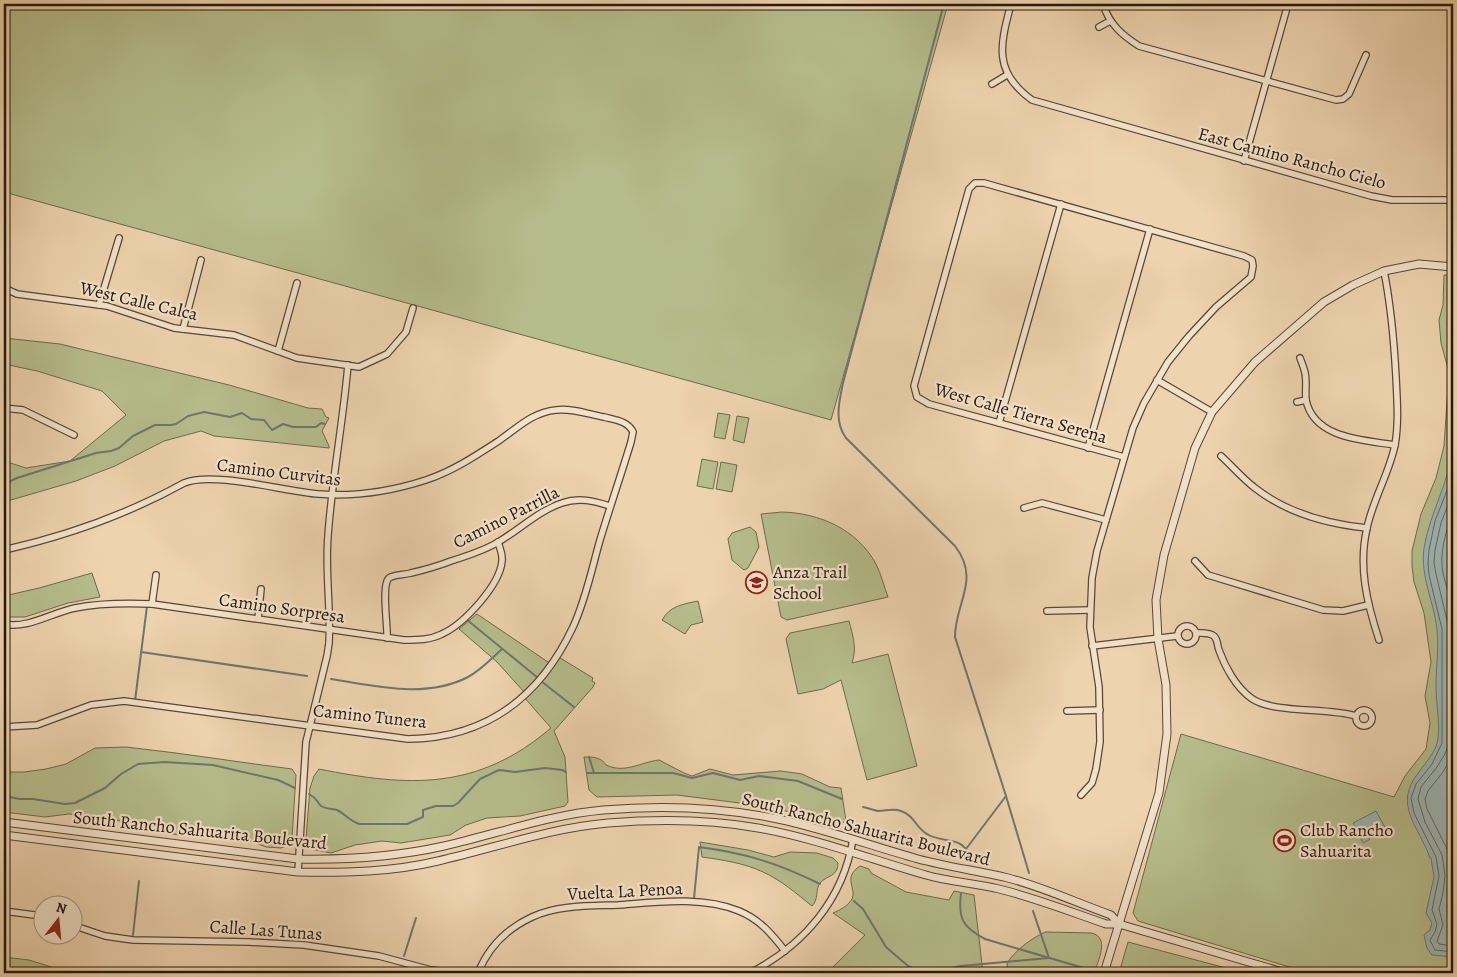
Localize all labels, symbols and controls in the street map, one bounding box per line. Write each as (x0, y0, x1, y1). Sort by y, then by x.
street label: East Camino Rancho Cielo (1195, 121, 1389, 195)
street label: West Calle Calca (77, 276, 201, 326)
street label: West Calle Tierra Serena (931, 377, 1111, 449)
street label: Camino Curvitas (216, 452, 342, 492)
street label: Camino Parrilla (449, 480, 564, 554)
place label: Anza Trail School (772, 560, 848, 605)
school or university icon: Anza Trail School (745, 570, 769, 594)
street label: Camino Sorpresa (217, 587, 347, 629)
street label: Camino Tunera (312, 698, 429, 734)
street label: South Rancho Sahuarita Boulevard (739, 787, 993, 872)
street label: South Rancho Sahuarita Boulevard (72, 805, 328, 855)
place label: Club Rancho Sahuarita (1300, 818, 1393, 863)
sports icon: Club Rancho Sahuarita (1272, 828, 1296, 852)
street label: Vuelta La Penoa (566, 876, 684, 906)
north arrow (32, 894, 82, 944)
text: N (54, 897, 69, 919)
street label: Calle Las Tunas (209, 914, 323, 946)

